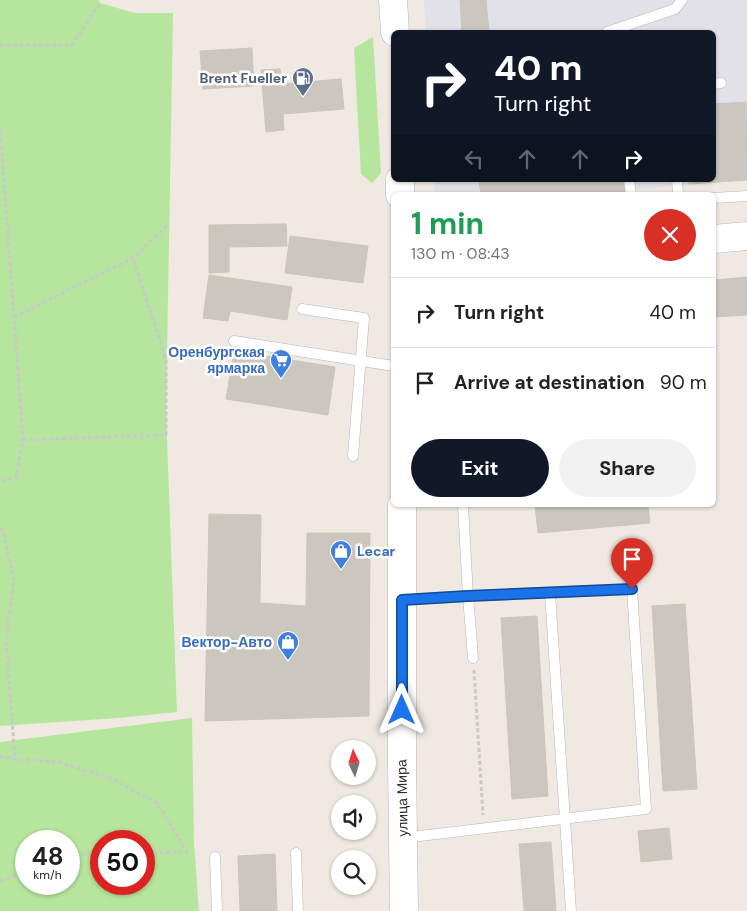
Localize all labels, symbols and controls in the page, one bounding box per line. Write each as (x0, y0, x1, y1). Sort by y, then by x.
text: 40 m (494, 45, 583, 91)
icon: right (411, 50, 476, 115)
fuel station icon: Brent Fueller (291, 66, 315, 97)
place label: Brent Fueller (200, 69, 287, 87)
text: Turn right (494, 89, 591, 118)
icon: left (460, 145, 488, 173)
icon: ahead (513, 145, 541, 173)
icon: ahead (566, 145, 594, 173)
icon: right (619, 145, 647, 173)
text: 1 min (411, 204, 484, 243)
button: close (644, 209, 696, 261)
text: 130 m · 08:43 (411, 243, 510, 264)
icon: right (411, 299, 439, 327)
text: Turn right (454, 300, 544, 325)
text: 40 m (649, 300, 696, 325)
place label: Оренбургская ярмарка (168, 343, 265, 377)
supermarket icon: Оренбургская ярмарка (269, 348, 293, 379)
icon: arrive (411, 369, 439, 397)
text: Arrive at destination (454, 370, 645, 395)
text: 90 m (660, 370, 707, 395)
button: Exit (411, 439, 549, 497)
button: Share (559, 439, 696, 497)
pin (611, 538, 653, 589)
shop icon: Lecar (329, 539, 353, 570)
place label: Lecar (357, 542, 396, 560)
icon: arrive (618, 545, 646, 573)
shop icon: Вектор-Авто (276, 630, 300, 661)
place label: Вектор-Авто (182, 633, 272, 651)
position arrow (375, 683, 427, 735)
north arrow (331, 740, 376, 785)
map controls (331, 740, 376, 895)
street label: улица Мира (392, 759, 412, 837)
button: sound (331, 795, 376, 840)
speed limit sign: 50 (90, 830, 155, 895)
text: 48 (31, 840, 64, 873)
button: search (331, 850, 376, 895)
text: km/h (33, 867, 62, 883)

